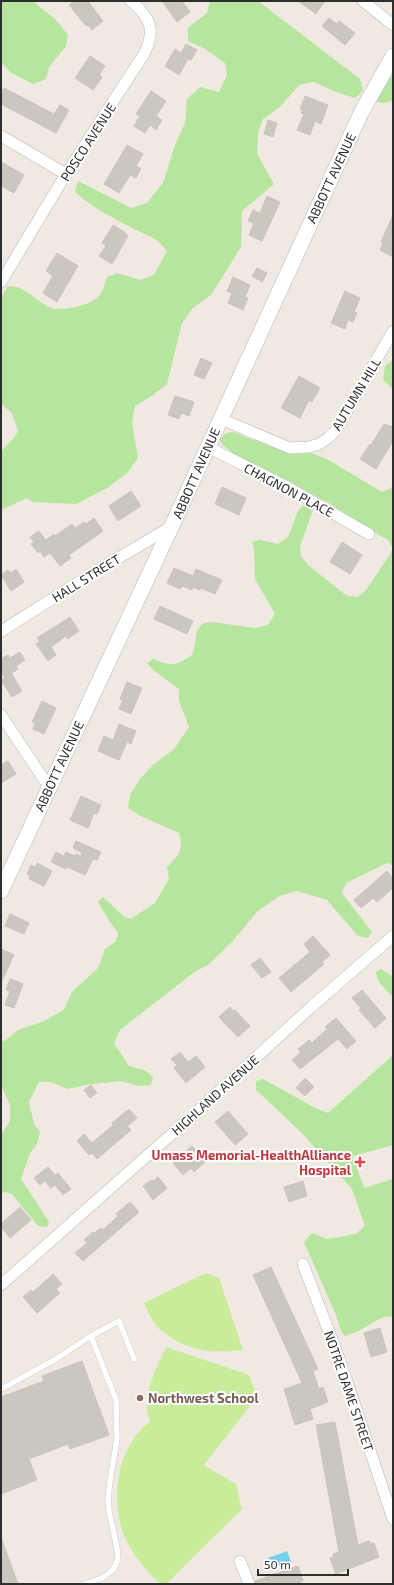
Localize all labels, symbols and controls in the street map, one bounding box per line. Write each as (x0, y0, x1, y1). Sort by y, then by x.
street label: POSCO AVENUE (57, 100, 119, 184)
street label: ABBOTT AVENUE (303, 130, 359, 226)
street label: AUTUMN HILL (328, 355, 384, 433)
street label: ABBOTT AVENUE (169, 425, 223, 521)
street label: CHAGNON PLACE (241, 460, 337, 520)
street label: HALL STREET (49, 550, 124, 605)
street label: ABBOTT AVENUE (31, 718, 87, 814)
street label: HIGHLAND AVENUE (168, 1052, 262, 1138)
place label: Umass Memorial-HealthAlliance Hospital (152, 1147, 352, 1178)
marker: Umass Memorial-HealthAlliance Hospital (354, 1156, 366, 1168)
street label: NOTRE DAME STREET (321, 1329, 377, 1454)
place label: Northwest School (148, 1390, 259, 1406)
marker: Northwest School (135, 1393, 145, 1403)
scale bar (258, 1551, 348, 1577)
text: 50 m (264, 1557, 291, 1571)

